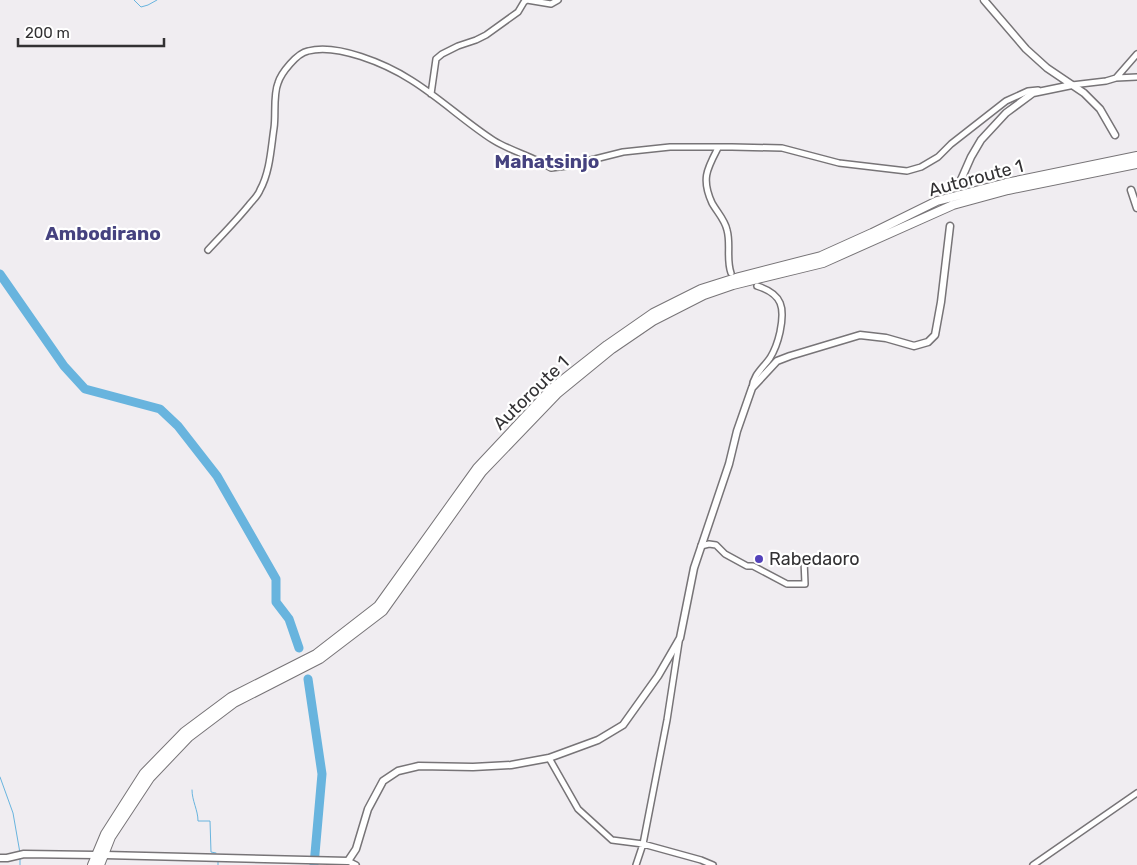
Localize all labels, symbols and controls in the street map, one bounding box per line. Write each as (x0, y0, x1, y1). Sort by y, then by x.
scale bar (18, 15, 164, 47)
text: 200 m (25, 24, 70, 42)
district label: Mahatsinjo (495, 150, 599, 173)
street label: Autoroute 1 (926, 155, 1026, 201)
district label: Ambodirano (45, 222, 161, 245)
street label: Autoroute 1 (488, 351, 574, 435)
place label: Rabedaoro (769, 548, 860, 570)
marker: Rabedaoro (753, 553, 765, 565)

